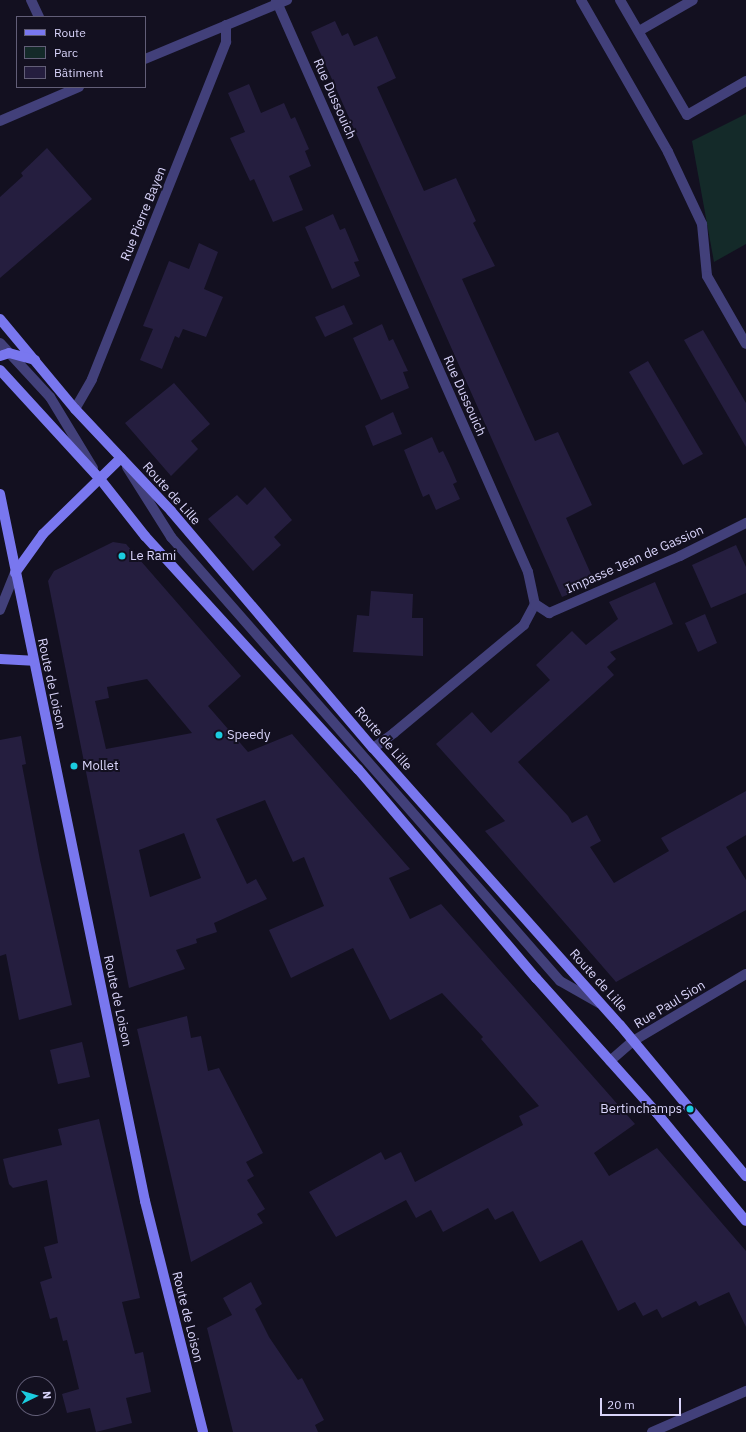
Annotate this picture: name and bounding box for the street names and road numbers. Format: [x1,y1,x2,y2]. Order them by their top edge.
street label: Rue Dussouich [309,56,359,142]
street label: Rue Pierre Bayen [118,165,170,263]
street label: Rue Dussouich [439,353,489,439]
street label: Route de Lille [139,459,203,529]
street label: Impasse Jean de Gassion [564,523,706,597]
street label: Route de Loison [34,637,68,731]
street label: Route de Lille [351,704,415,774]
street label: Route de Lille [566,946,630,1016]
street label: Route de Loison [100,954,134,1048]
street label: Rue Paul Sion [632,978,708,1032]
street label: Route de Loison [168,1270,206,1364]

